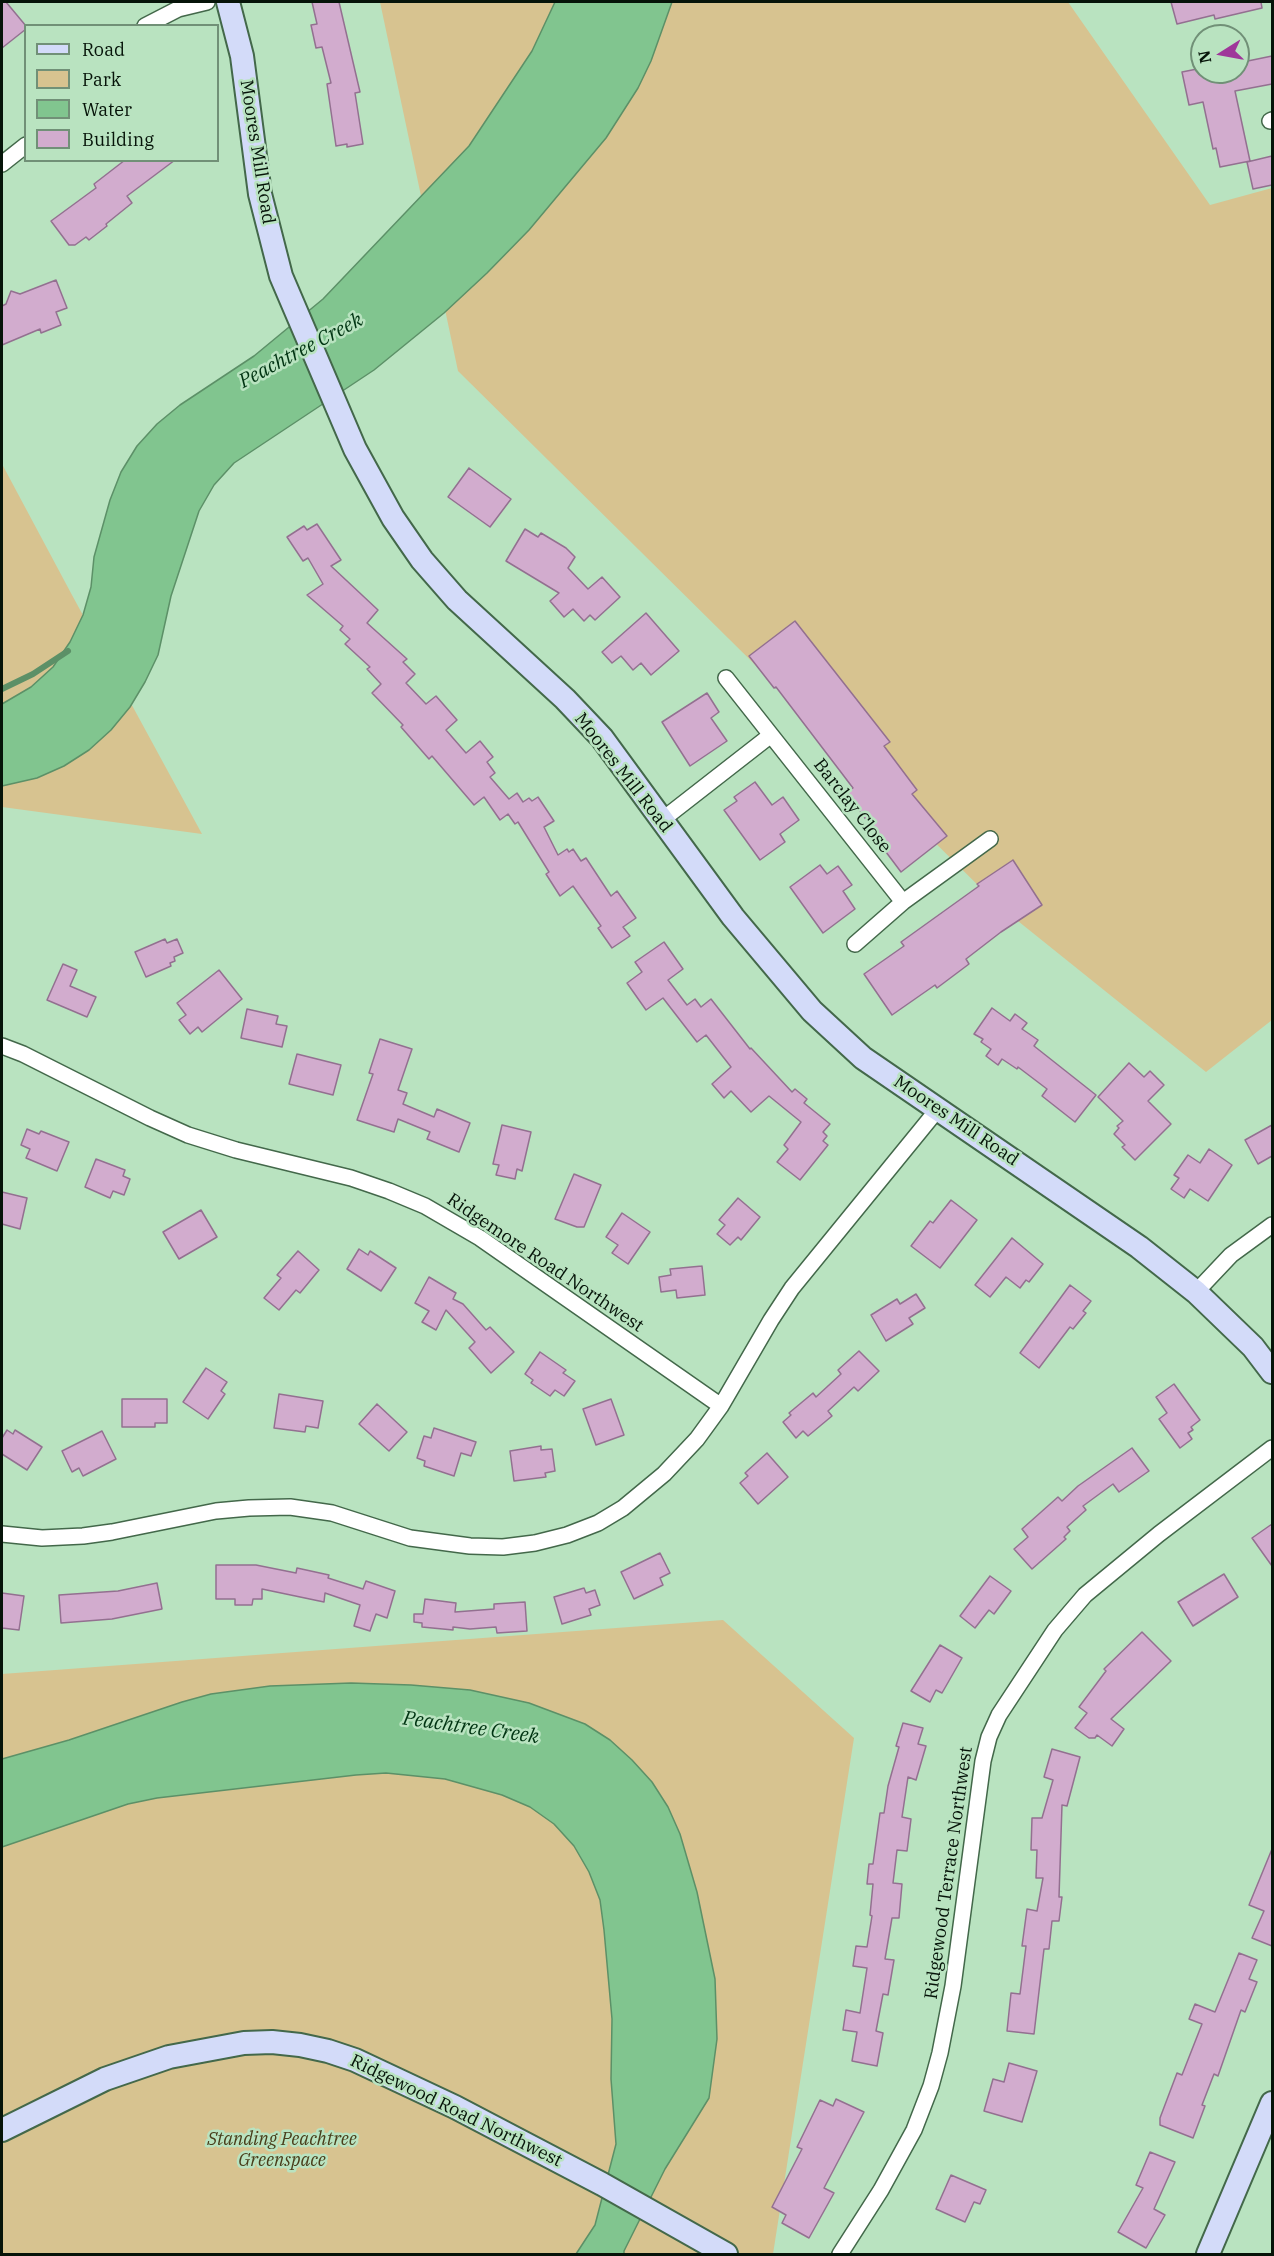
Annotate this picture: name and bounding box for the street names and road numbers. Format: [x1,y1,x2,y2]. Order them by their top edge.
street label: Moores Mill Road [235,78,279,226]
street label: Moores Mill Road [570,709,676,837]
street label: Barclay Close [809,755,895,857]
street label: Moores Mill Road [889,1071,1023,1171]
street label: Ridgemore Road Northwest [443,1189,647,1337]
street label: Ridgewood Terrace Northwest [921,1745,977,2001]
street label: Ridgewood Road Northwest [347,2050,565,2172]

